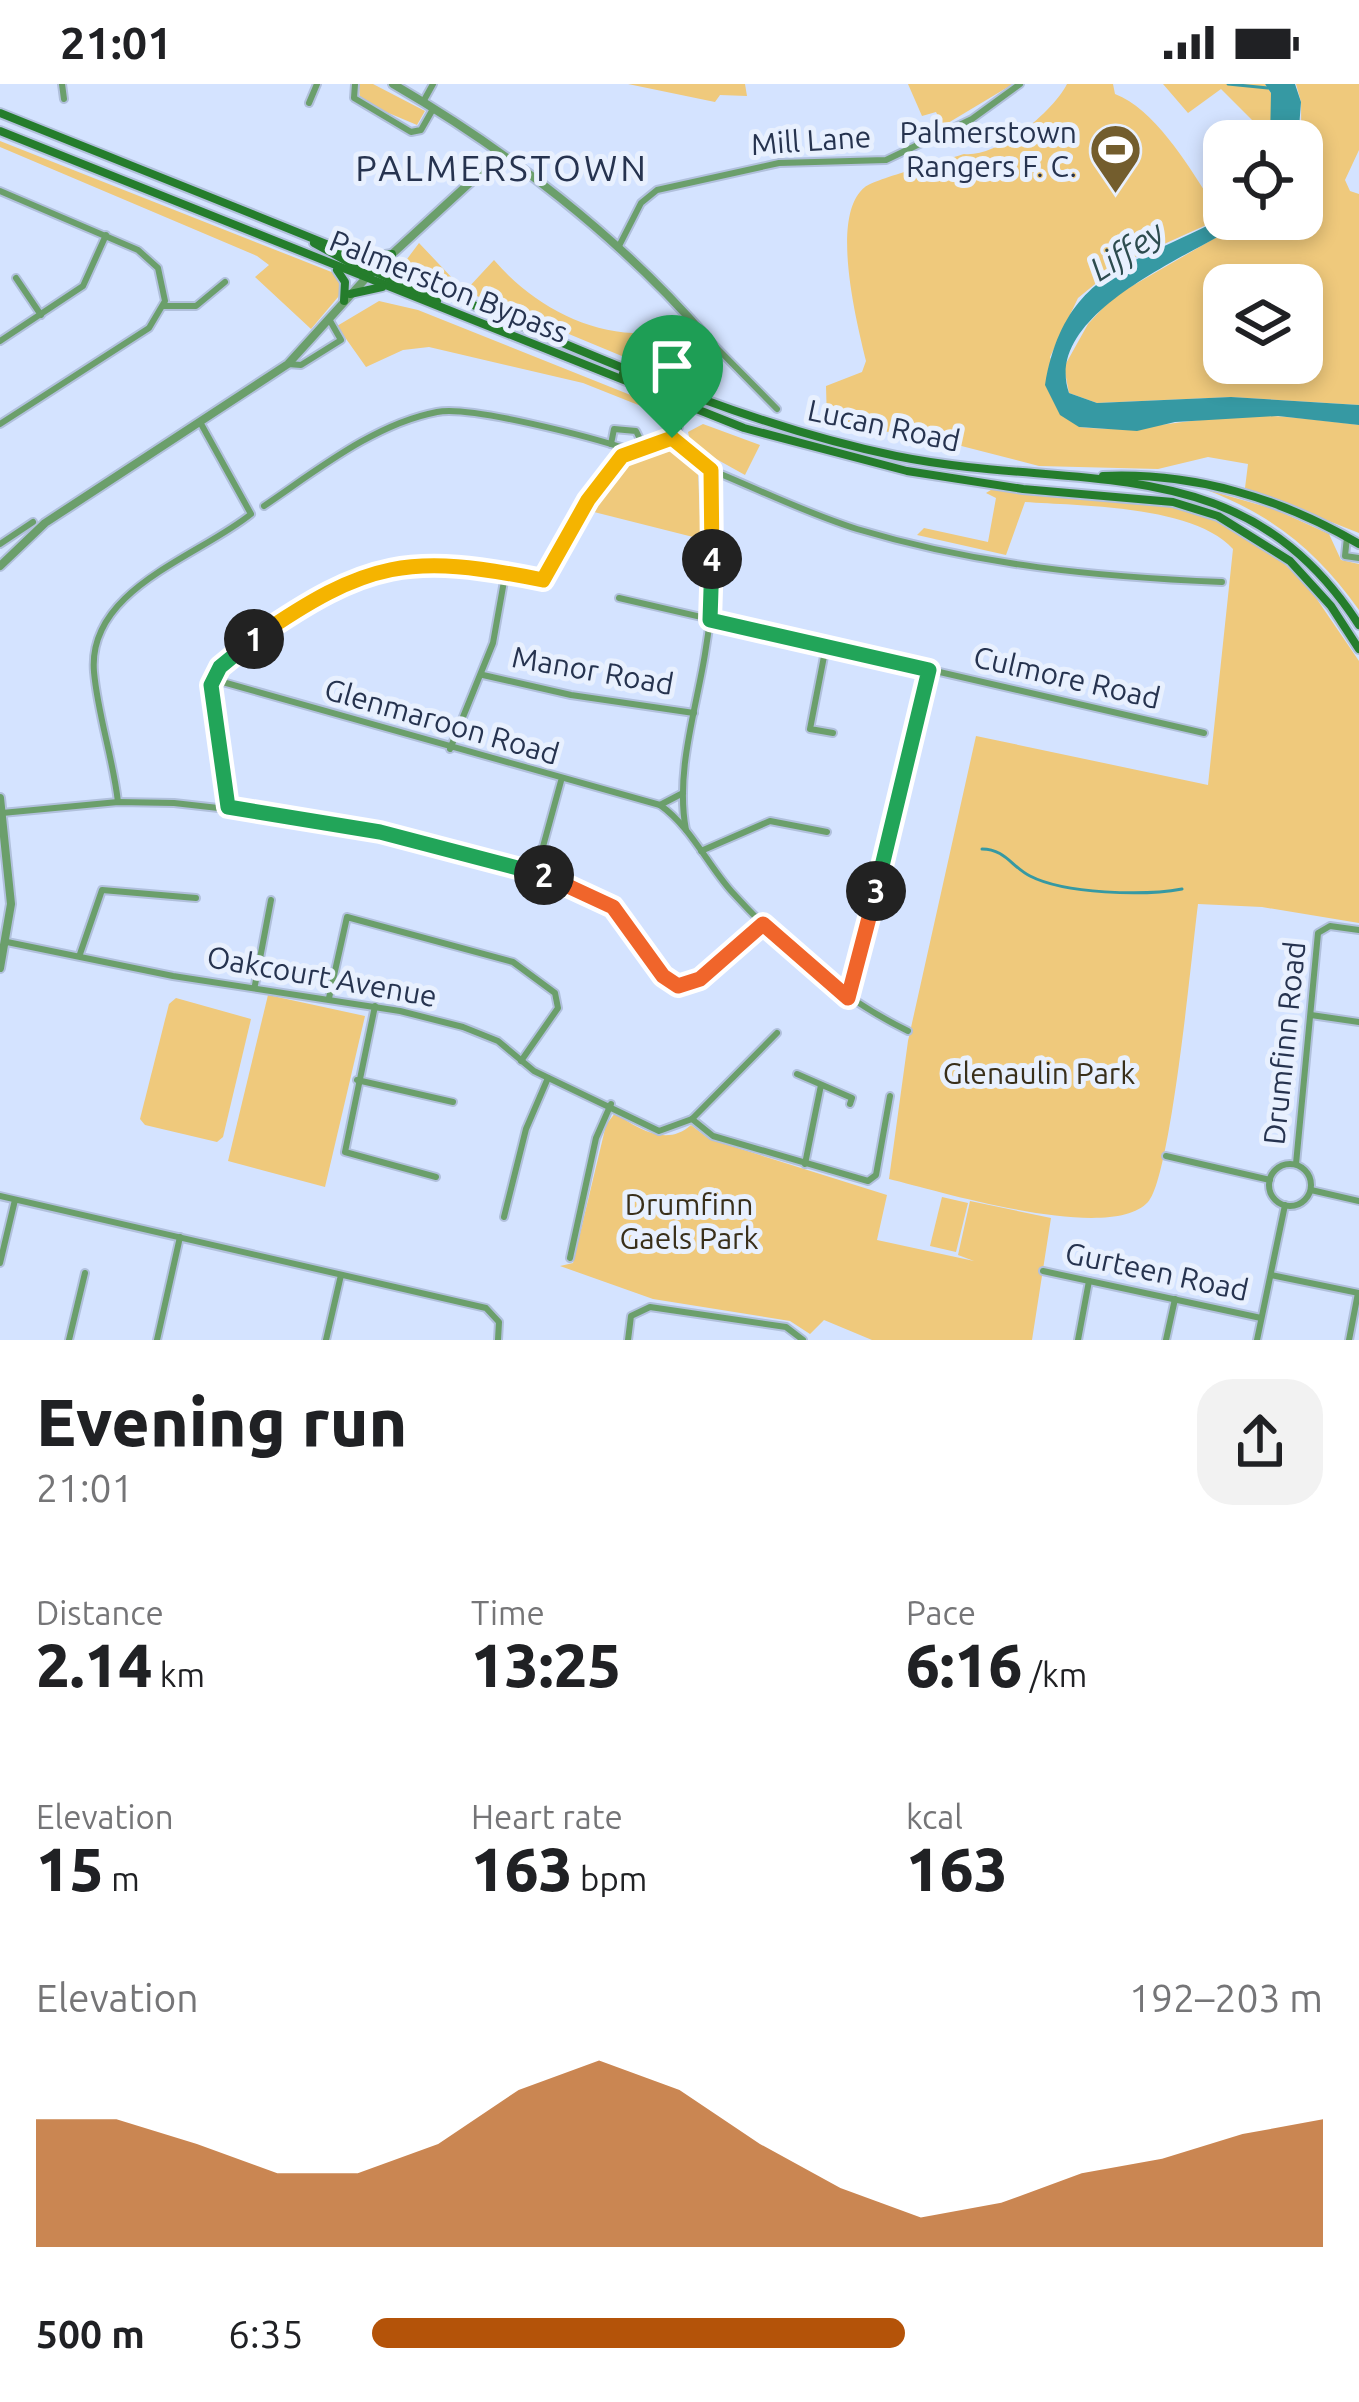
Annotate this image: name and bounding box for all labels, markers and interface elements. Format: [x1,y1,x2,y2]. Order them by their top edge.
text: 21:01 [60,17,173,68]
place label: Palmerstown Rangers F. C. [900,115,1077,183]
street label: Mill Lane [750,119,872,161]
map controls [1203,120,1323,384]
button: locate [1203,120,1323,240]
sports icon: Palmerstown Rangers F. C. [1088,121,1144,195]
district label: PALMERSTOWN [355,147,649,188]
water label: Liffey [1082,212,1171,288]
street label: Palmerston Bypass [325,223,573,349]
button: layers [1203,264,1323,384]
pin [621,315,723,438]
icon: arrive [639,333,705,399]
street label: Lucan Road [805,392,963,458]
pin: 4 [682,529,742,589]
text: 4 [703,540,721,577]
pin: 1 [224,609,284,669]
text: 1 [245,620,263,657]
street label: Manor Road [510,639,676,701]
street label: Culmore Road [970,639,1164,715]
street label: Glenmaroon Road [321,671,563,771]
pin: 2 [514,845,574,905]
text: 2 [535,856,553,893]
pin: 3 [846,861,906,921]
text: 3 [867,872,885,909]
street label: Oakcourt Avenue [204,939,440,1013]
street label: Drumfinn Road [1256,939,1312,1147]
park label: Glenaulin Park [943,1056,1135,1090]
park label: Drumfinn Gaels Park [619,1187,759,1255]
street label: Gurteen Road [1062,1235,1252,1307]
button: share [1197,1379,1323,1505]
text: Evening run [36,1384,407,1458]
text: 21:01 [36,1466,134,1509]
text: Distance [36,1594,164,1631]
text: Time [471,1594,545,1631]
text: Pace [906,1594,976,1631]
text: 2.14 [36,1631,152,1698]
text: 13:25 [471,1631,621,1698]
text: 6:16 [906,1631,1022,1698]
text: km [152,1656,205,1693]
text: /km [1022,1656,1087,1693]
text: Elevation [36,1798,174,1835]
text: Heart rate [471,1798,623,1835]
text: kcal [906,1798,963,1835]
text: 15 [36,1835,104,1902]
text: 163 [471,1835,573,1902]
text: 163 [906,1835,1008,1902]
text: m [104,1860,140,1897]
text: bpm [573,1860,647,1897]
text: Elevation [36,1976,199,2019]
text: 192–203 m [1129,1976,1323,2019]
text: 500 m [36,2312,145,2355]
text: 6:35 [228,2312,304,2355]

